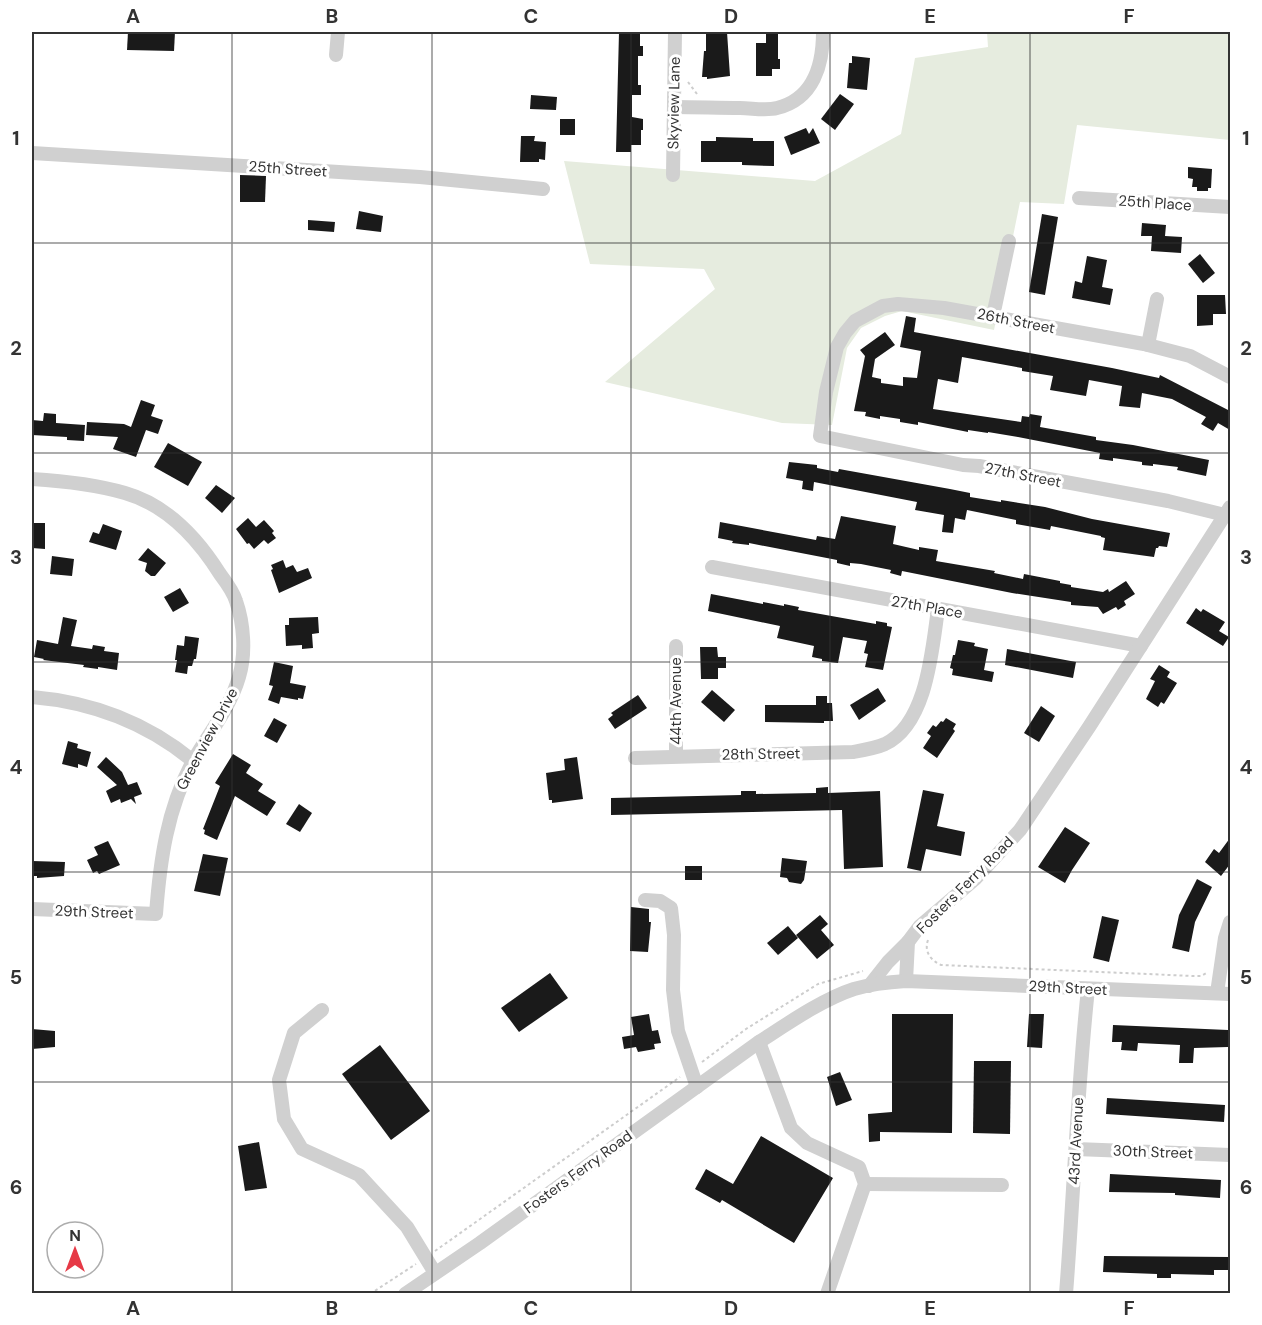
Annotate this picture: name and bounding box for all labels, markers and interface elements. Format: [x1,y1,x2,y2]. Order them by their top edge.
text: A [126,3,140,29]
text: B [326,3,338,29]
text: C [524,3,538,29]
text: D [724,3,738,29]
text: E [924,3,936,29]
text: F [1123,3,1135,29]
street label: Skyview Lane [663,56,685,150]
text: 1 [12,125,20,151]
text: 1 [1242,125,1250,151]
street label: 25th Street [248,156,328,182]
street label: 25th Place [1118,190,1192,216]
street label: 26th Street [975,304,1057,338]
text: 2 [10,335,22,361]
text: 2 [1240,335,1252,361]
street label: 27th Street [983,458,1063,492]
text: 3 [10,544,22,570]
text: 3 [1240,544,1252,570]
street label: 27th Place [890,591,964,623]
street label: 44th Avenue [666,657,686,745]
street label: Greenview Drive [172,684,242,794]
street label: 28th Street [722,743,801,765]
text: 4 [10,754,23,780]
text: 4 [1240,754,1253,780]
street label: Fosters Ferry Road [912,832,1018,938]
street label: 29th Street [54,901,134,923]
text: 5 [10,964,22,990]
text: 5 [1240,964,1252,990]
street label: 29th Street [1028,976,1108,1000]
street label: 43rd Avenue [1064,1097,1088,1185]
street label: Fosters Ferry Road [520,1126,636,1218]
street label: 30th Street [1113,1141,1194,1163]
text: 6 [10,1174,22,1200]
text: 6 [1240,1174,1252,1200]
north arrow [45,1220,105,1280]
text: N [69,1225,81,1246]
text: A [126,1295,140,1321]
text: B [326,1295,338,1321]
text: C [524,1295,538,1321]
text: D [724,1295,738,1321]
text: E [924,1295,936,1321]
text: F [1123,1295,1135,1321]

